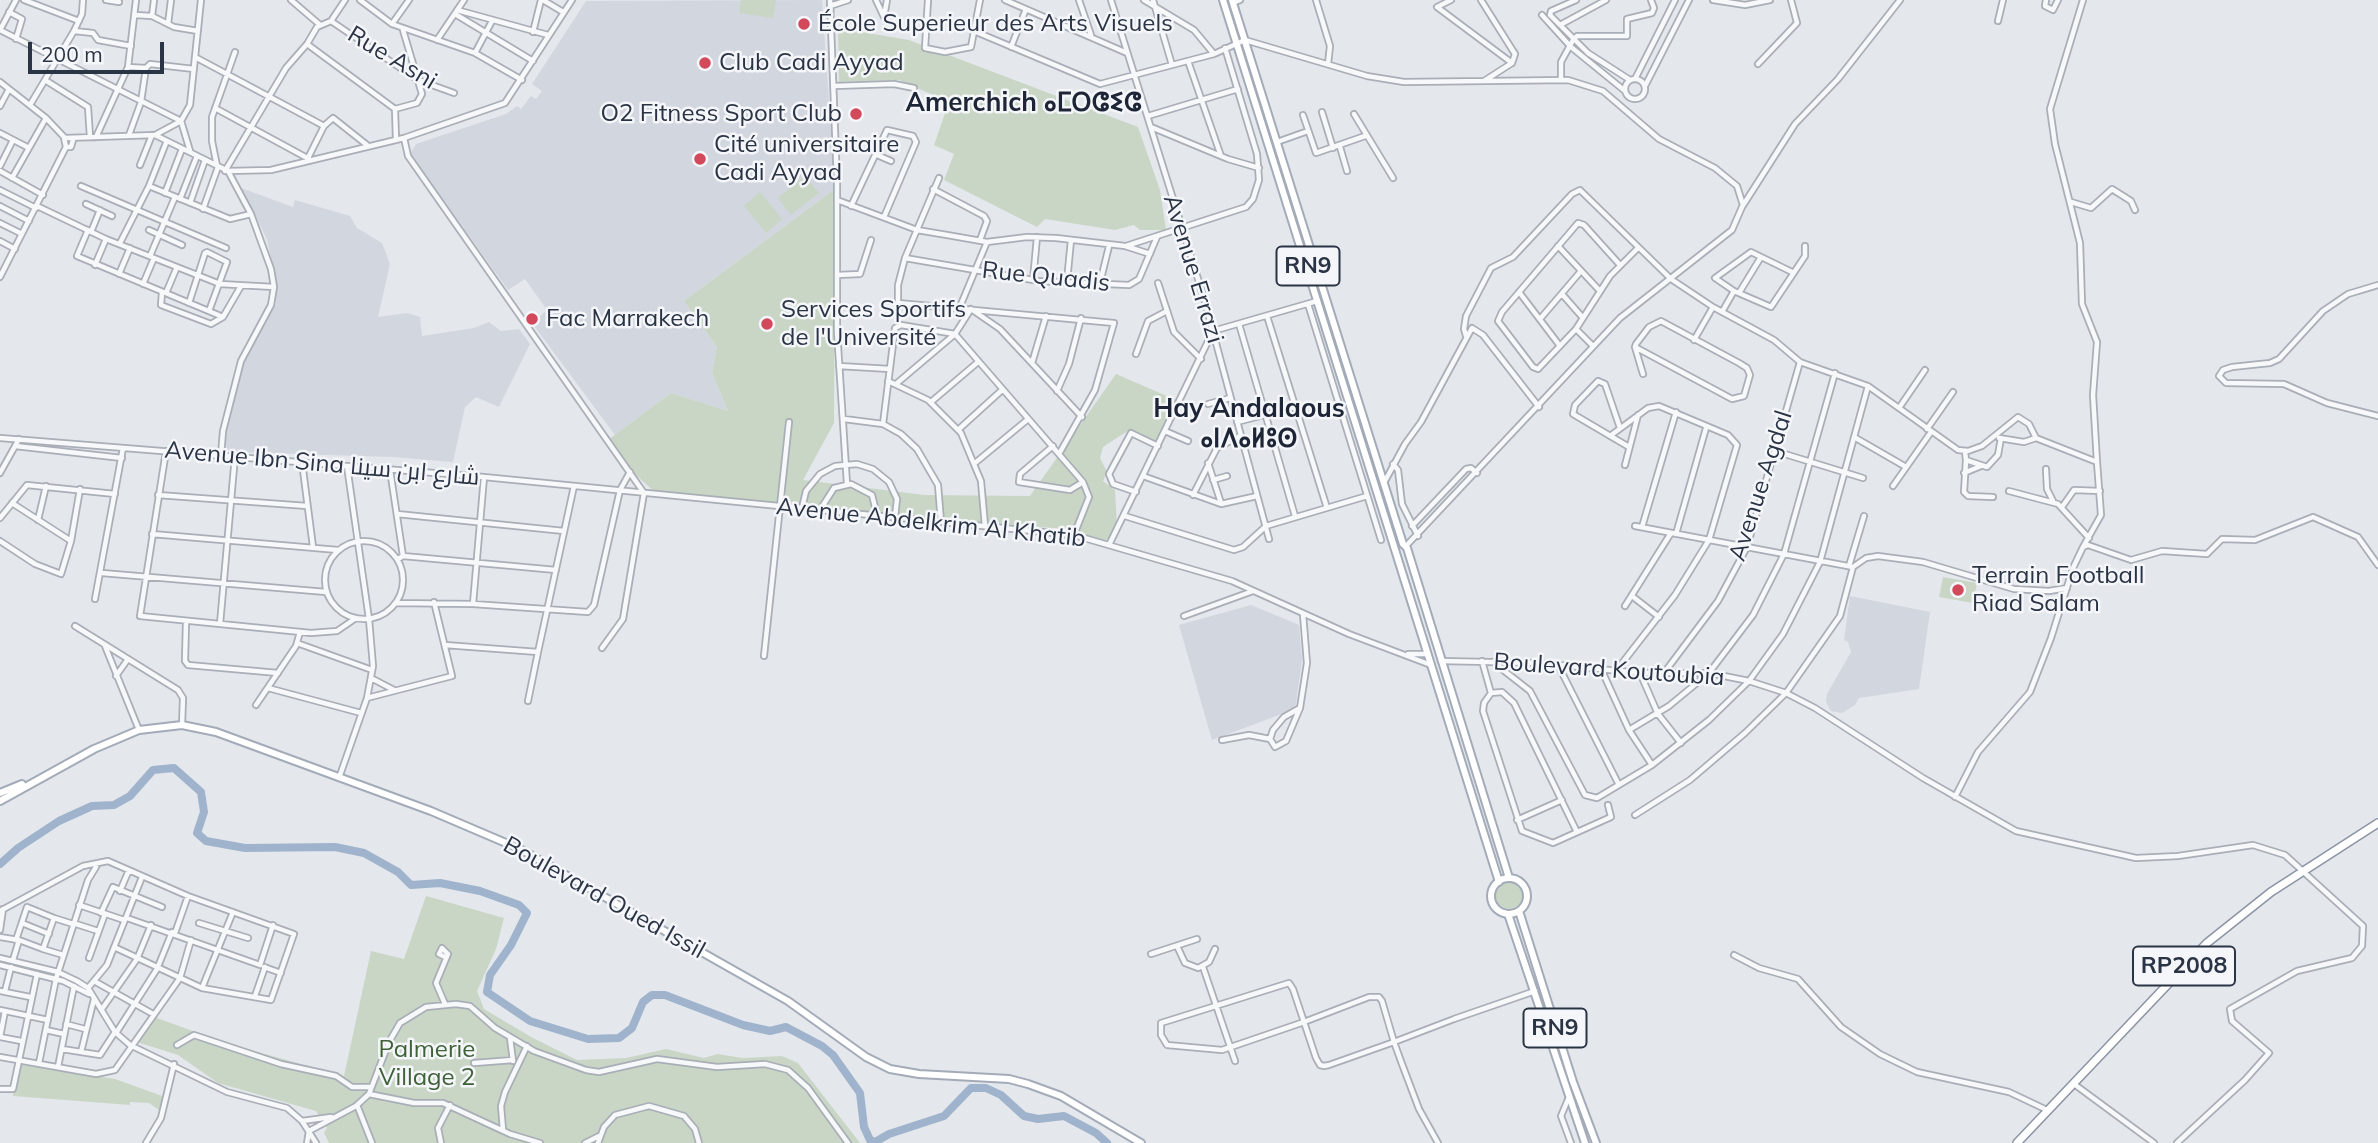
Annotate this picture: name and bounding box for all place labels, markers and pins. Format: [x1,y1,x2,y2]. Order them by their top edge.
place label: École Superieur des Arts Visuels [818,10,1173,38]
marker: École Superieur des Arts Visuels [796,16,812,32]
place label: Club Cadi Ayyad [719,49,904,77]
marker: Club Cadi Ayyad [697,55,713,71]
place label: O2 Fitness Sport Club [601,100,842,128]
marker: O2 Fitness Sport Club [848,106,864,122]
place label: Cité universitaire Cadi Ayyad [714,131,899,187]
marker: Cité universitaire Cadi Ayyad [692,151,708,167]
place label: Services Sportifs de l'Université [781,296,966,352]
place label: Fac Marrakech [546,305,709,333]
marker: Fac Marrakech [524,311,540,327]
marker: Services Sportifs de l'Université [759,316,775,332]
place label: Terrain Football Riad Salam [1972,562,2144,618]
marker: Terrain Football Riad Salam [1950,582,1966,598]

